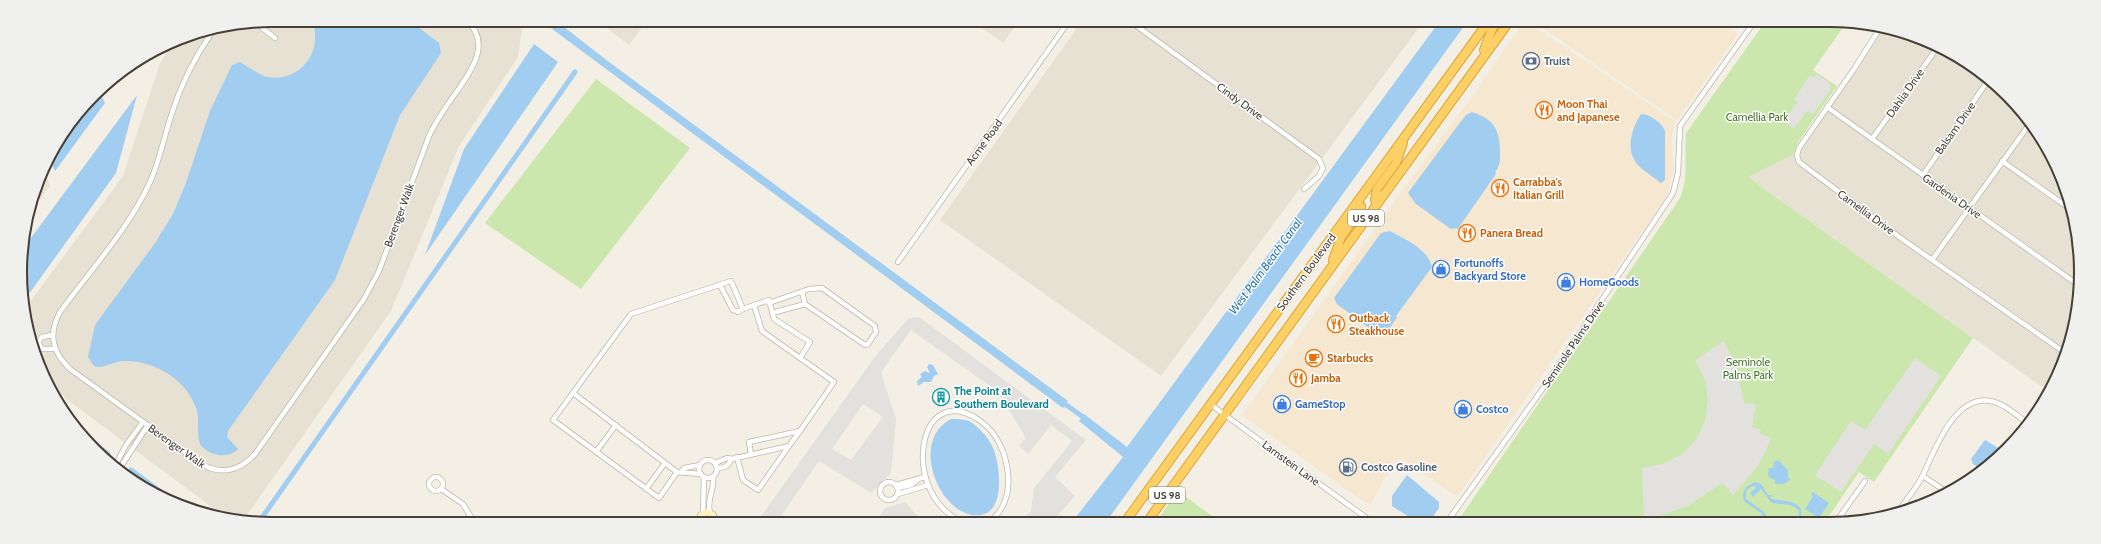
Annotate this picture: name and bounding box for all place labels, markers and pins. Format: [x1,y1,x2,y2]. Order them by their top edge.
bank icon: Truist [1521,51,1541,71]
place label: Truist [1544,54,1570,68]
place label: Moon Thai and Japanese [1557,97,1620,124]
restaurant icon: Moon Thai and Japanese [1534,100,1554,120]
place label: Carrabba's Italian Grill [1513,175,1564,202]
restaurant icon: Carrabba's Italian Grill [1490,178,1510,198]
restaurant icon: Panera Bread [1457,223,1477,243]
place label: Panera Bread [1480,226,1543,240]
place label: Fortunoffs Backyard Store [1454,256,1526,283]
shop icon: Fortunoffs Backyard Store [1431,259,1451,279]
shop icon: HomeGoods [1556,272,1576,292]
place label: HomeGoods [1579,275,1639,289]
place label: Outback Steakhouse [1349,311,1405,338]
restaurant icon: Outback Steakhouse [1326,314,1346,334]
cafe icon: Starbucks [1304,348,1324,368]
place label: Starbucks [1327,351,1374,365]
restaurant icon: Jamba [1288,368,1308,388]
place label: Jamba [1310,371,1341,385]
place label: The Point at Southern Boulevard [954,384,1049,411]
building icon: The Point at Southern Boulevard [931,387,951,407]
shop icon: GameStop [1272,394,1292,414]
place label: GameStop [1295,397,1345,411]
shop icon: Costco [1453,399,1473,419]
place label: Costco [1476,402,1509,416]
fuel station icon: Costco Gasoline [1338,457,1358,477]
place label: Costco Gasoline [1361,460,1437,474]

